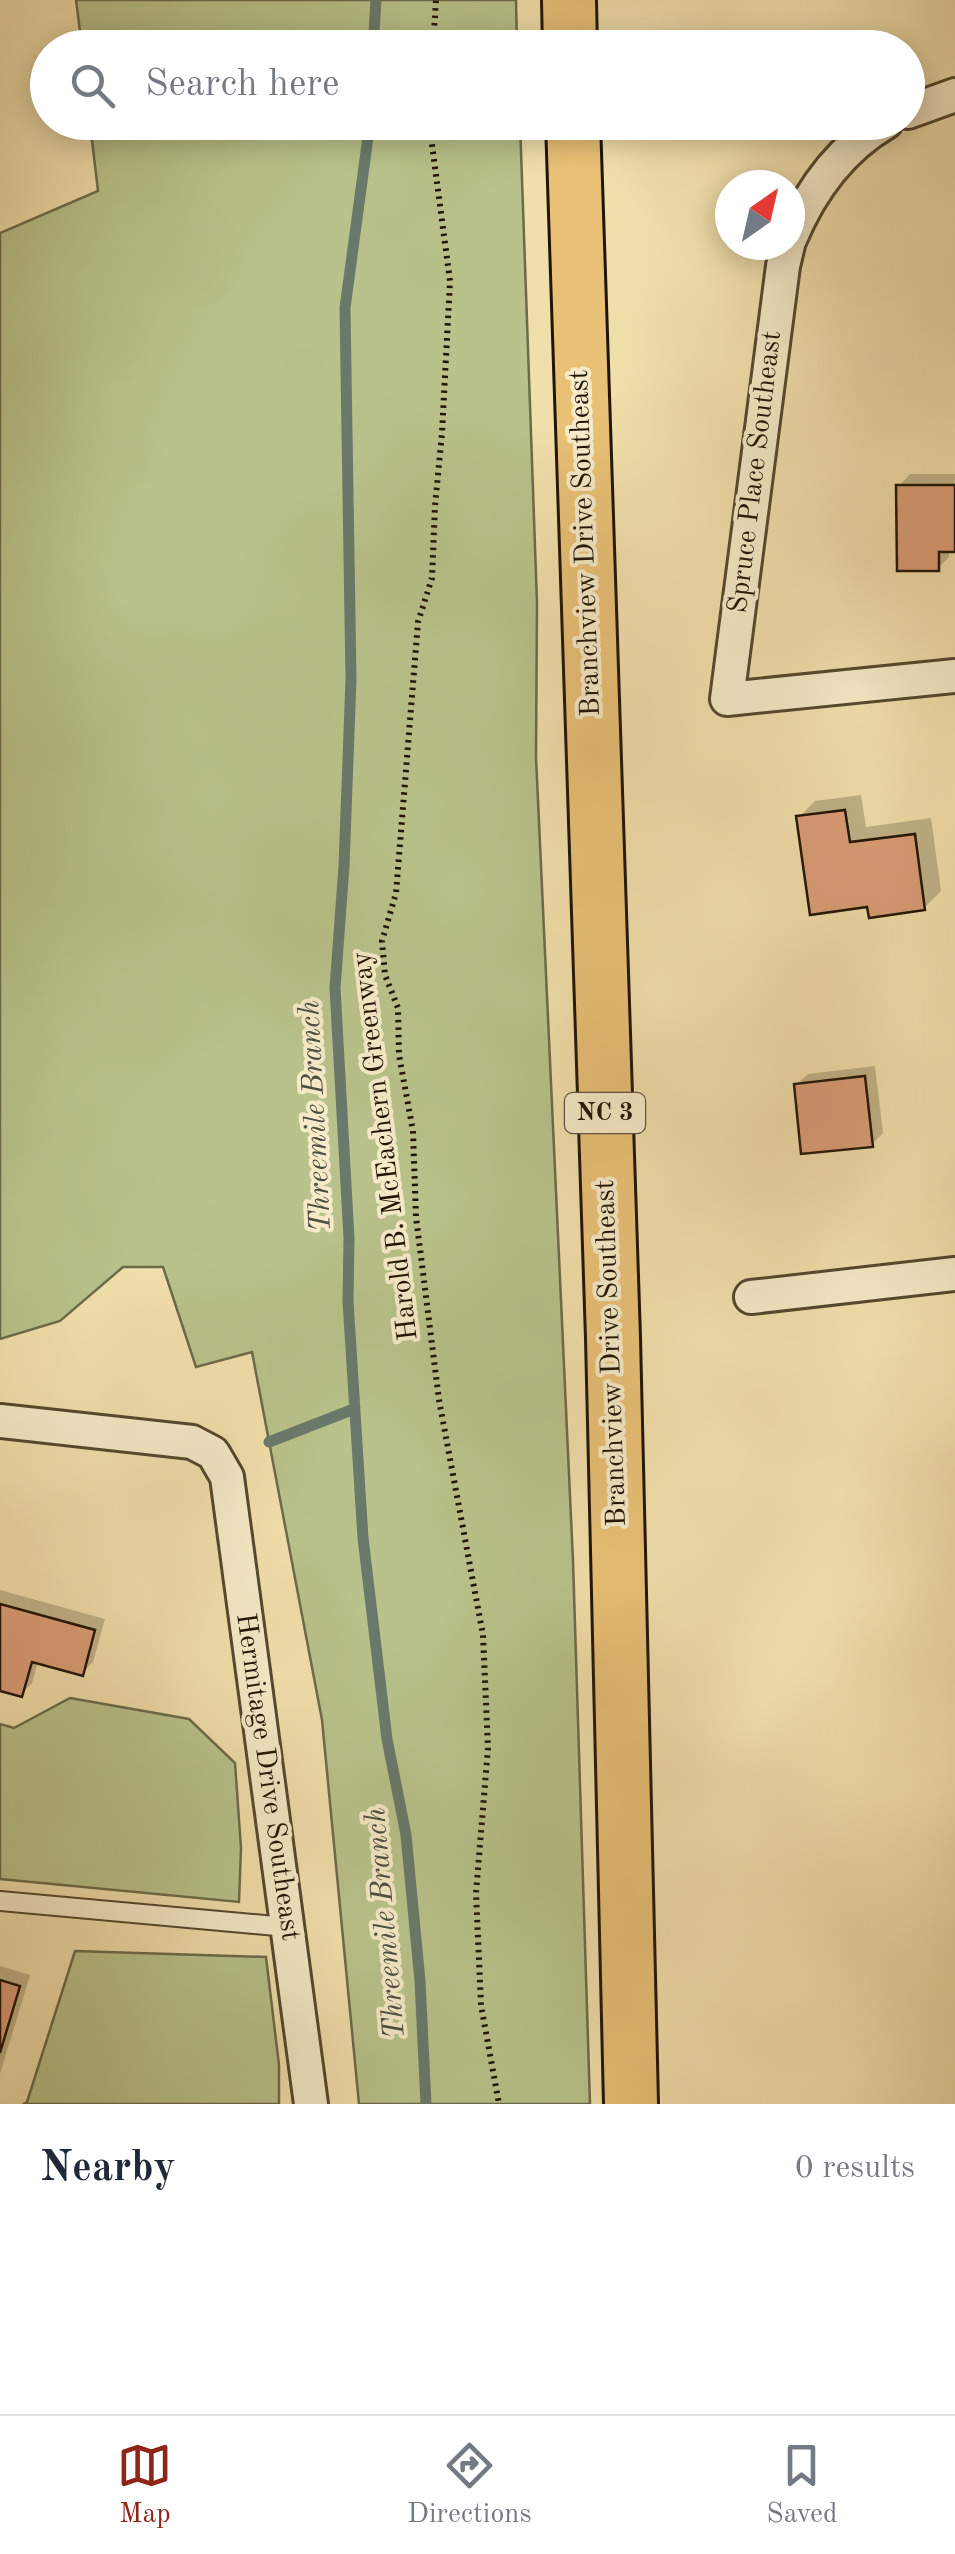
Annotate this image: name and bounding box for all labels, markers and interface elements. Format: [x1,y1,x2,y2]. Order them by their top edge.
search box [30,30,925,140]
icon: search [65,58,120,113]
text: Search here [145,66,340,104]
north arrow [715,170,805,260]
street label: Spruce Place Southeast [725,329,787,615]
street label: Branchview Drive Southeast [566,369,606,717]
street label: Harold B. McEachern Greenway [348,950,424,1342]
water label: Threemile Branch [295,999,337,1233]
road number: NC 3 [565,1093,645,1133]
street label: Branchview Drive Southeast [592,1179,632,1527]
street label: Hermitage Drive Southeast [230,1611,304,1943]
water label: Threemile Branch [361,1806,411,2040]
text: Nearby [40,2148,176,2190]
text: 0 results [795,2153,915,2185]
tab: Map [117,2438,172,2533]
tab: Directions [407,2438,532,2533]
tab: Saved [766,2438,838,2533]

